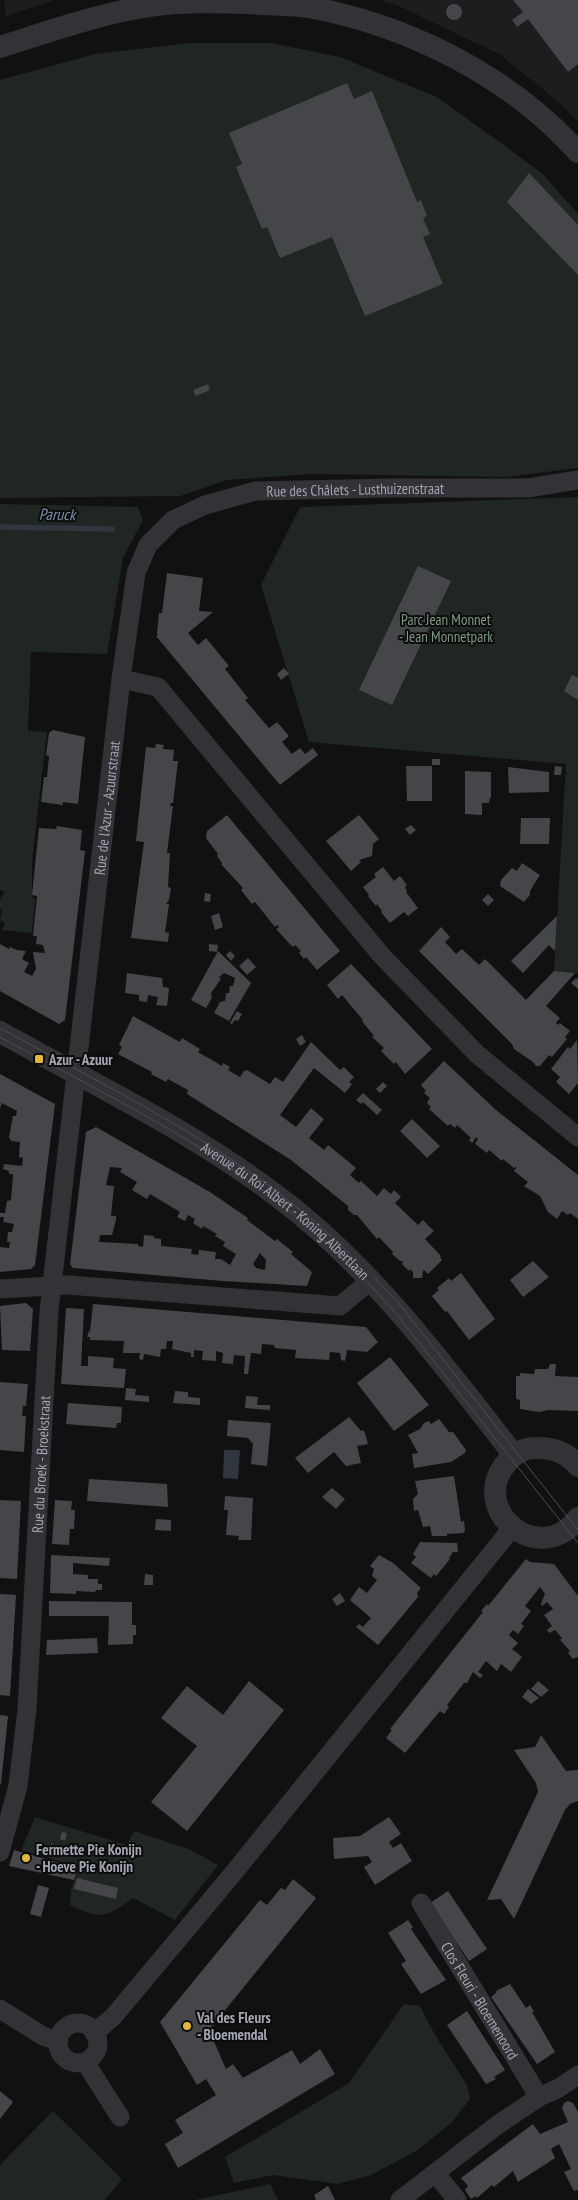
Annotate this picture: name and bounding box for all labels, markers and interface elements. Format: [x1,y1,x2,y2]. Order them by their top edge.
street label: Rue des Châlets - Lusthuizenstraat [266,479,444,500]
water label: Paruck [39,504,77,524]
park label: Parc Jean Monnet - Jean Monnetpark [399,610,493,646]
street label: Rue de l'Azur - Azuurstraat [89,740,123,876]
place label: Azur - Azuur [48,1050,113,1069]
marker: Azur - Azuur [33,1053,45,1065]
street label: Avenue du Roi Albert - Koning Albertlaan [198,1137,374,1284]
street label: Rue du Broek - Broekstraat [27,1395,54,1533]
place label: Fermette Pie Konijn - Hoeve Pie Konijn [36,1840,142,1876]
marker: Fermette Pie Konijn - Hoeve Pie Konijn [20,1852,32,1864]
street label: Clos Fleuri - Bloemenoord [437,1938,523,2063]
place label: Val des Fleurs - Bloemendal [196,2008,271,2044]
marker: Val des Fleurs - Bloemendal [181,2020,193,2032]

